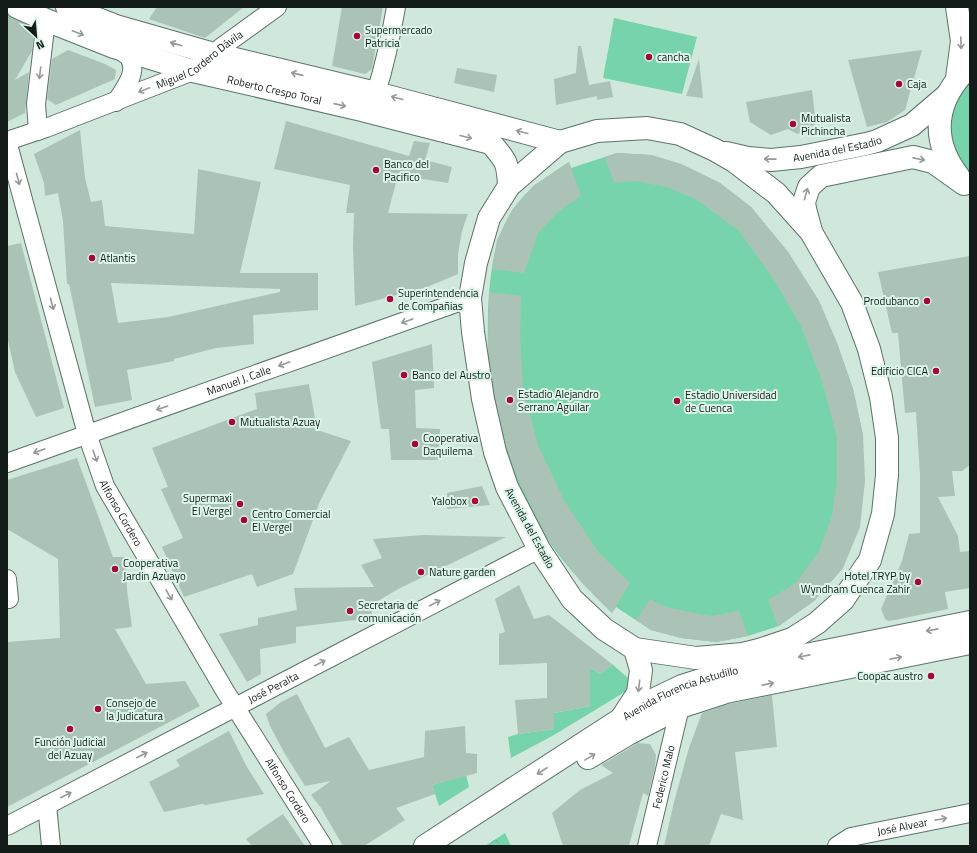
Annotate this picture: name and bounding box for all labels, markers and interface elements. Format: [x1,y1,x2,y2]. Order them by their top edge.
north arrow [16,16,56,56]
place label: Supermercado Patricia [365,22,433,51]
street label: Miguel Cordero Dávila [154,26,246,93]
one-way arrow [72,29,84,37]
marker: Supermercado Patricia [352,31,362,41]
text: N [33,36,47,54]
one-way arrow [958,36,965,49]
one-way arrow [170,39,183,47]
place label: cancha [657,49,690,65]
marker: cancha [644,52,654,62]
one-way arrow [36,66,44,79]
one-way arrow [291,69,304,77]
street label: Roberto Crespo Toral [225,71,323,108]
place label: Caja [907,76,927,92]
marker: Caja [894,79,904,89]
one-way arrow [138,87,150,95]
one-way arrow [390,94,403,101]
one-way arrow [334,102,347,109]
place label: Mutualista Pichincha [801,110,851,139]
marker: Mutualista Pichincha [788,119,798,129]
one-way arrow [516,127,529,135]
street label: Avenida del Estadio [792,132,885,166]
one-way arrow [460,133,473,141]
one-way arrow [764,155,777,163]
one-way arrow [912,155,925,163]
place label: Banco del Pacifico [384,156,429,185]
marker: Banco del Pacifico [371,165,381,175]
one-way arrow [14,172,22,185]
one-way arrow [803,188,811,201]
place label: Atlantis [100,250,136,266]
marker: Atlantis [87,253,97,263]
place label: Superintendencia de Compañias [398,285,479,314]
place label: Produbanco [864,293,919,309]
marker: Superintendencia de Compañias [385,294,395,304]
marker: Produbanco [922,296,932,306]
one-way arrow [49,297,56,310]
one-way arrow [401,317,413,325]
street label: Manuel J. Calle [204,361,273,399]
one-way arrow [279,361,291,369]
place label: Edificio CICA [871,363,928,379]
marker: Edificio CICA [931,366,941,376]
place label: Banco del Austro [412,367,491,383]
marker: Banco del Austro [399,370,409,380]
place label: Estadio Alejandro Serrano Aguilar [518,386,599,415]
place label: Estadio Universidad de Cuenca [685,387,777,416]
marker: Estadio Alejandro Serrano Aguilar [505,395,515,405]
marker: Estadio Universidad de Cuenca [672,396,682,406]
one-way arrow [156,404,168,412]
place label: Mutualista Azuay [240,414,321,430]
marker: Mutualista Azuay [227,417,237,427]
place label: Cooperativa Daquilema [423,430,479,459]
marker: Cooperativa Daquilema [410,439,420,449]
one-way arrow [34,448,46,456]
one-way arrow [92,449,99,462]
street label: Alfonso Cordero [96,478,146,549]
street label: Avenida del Estadio [501,485,559,571]
place label: Supermaxi El Vergel [183,490,232,519]
place label: Yalobox [432,493,467,509]
marker: Yalobox [470,496,480,506]
marker: Supermaxi El Vergel [235,499,245,509]
place label: Centro Comercial El Vergel [252,506,330,535]
marker: Centro Comercial El Vergel [239,515,249,525]
place label: Cooperativa Jardin Azuayo [123,555,186,584]
marker: Cooperativa Jardin Azuayo [110,564,120,574]
place label: Nature garden [429,564,496,580]
marker: Nature garden [416,567,426,577]
place label: Hotel TRYP by Wyndham Cuenca Zahir [801,568,911,597]
marker: Hotel TRYP by Wyndham Cuenca Zahir [913,577,923,587]
one-way arrow [166,589,174,601]
place label: Secretaria de comunicación [358,597,421,626]
one-way arrow [429,599,441,606]
marker: Secretaria de comunicación [345,606,355,616]
one-way arrow [926,626,939,634]
one-way arrow [798,652,811,660]
one-way arrow [889,654,902,662]
one-way arrow [314,659,326,666]
street label: Avenida Florencia Astudillo [620,662,740,724]
street label: José Peralta [245,667,302,707]
place label: Coopac austro [857,668,923,684]
marker: Coopac austro [926,671,936,681]
one-way arrow [635,679,643,692]
one-way arrow [761,679,774,687]
place label: Consejo de la Judicatura [106,695,164,724]
marker: Consejo de la Judicatura [93,704,103,714]
marker: Función Judicial del Azuay [65,724,75,734]
place label: Función Judicial del Azuay [34,734,106,763]
street label: Federico Malo [648,743,679,810]
one-way arrow [136,751,148,759]
one-way arrow [584,753,595,761]
street label: Alfonso Cordero [261,755,315,826]
one-way arrow [536,767,547,775]
one-way arrow [60,791,72,798]
street label: José Alvear [876,814,929,840]
one-way arrow [934,814,947,822]

